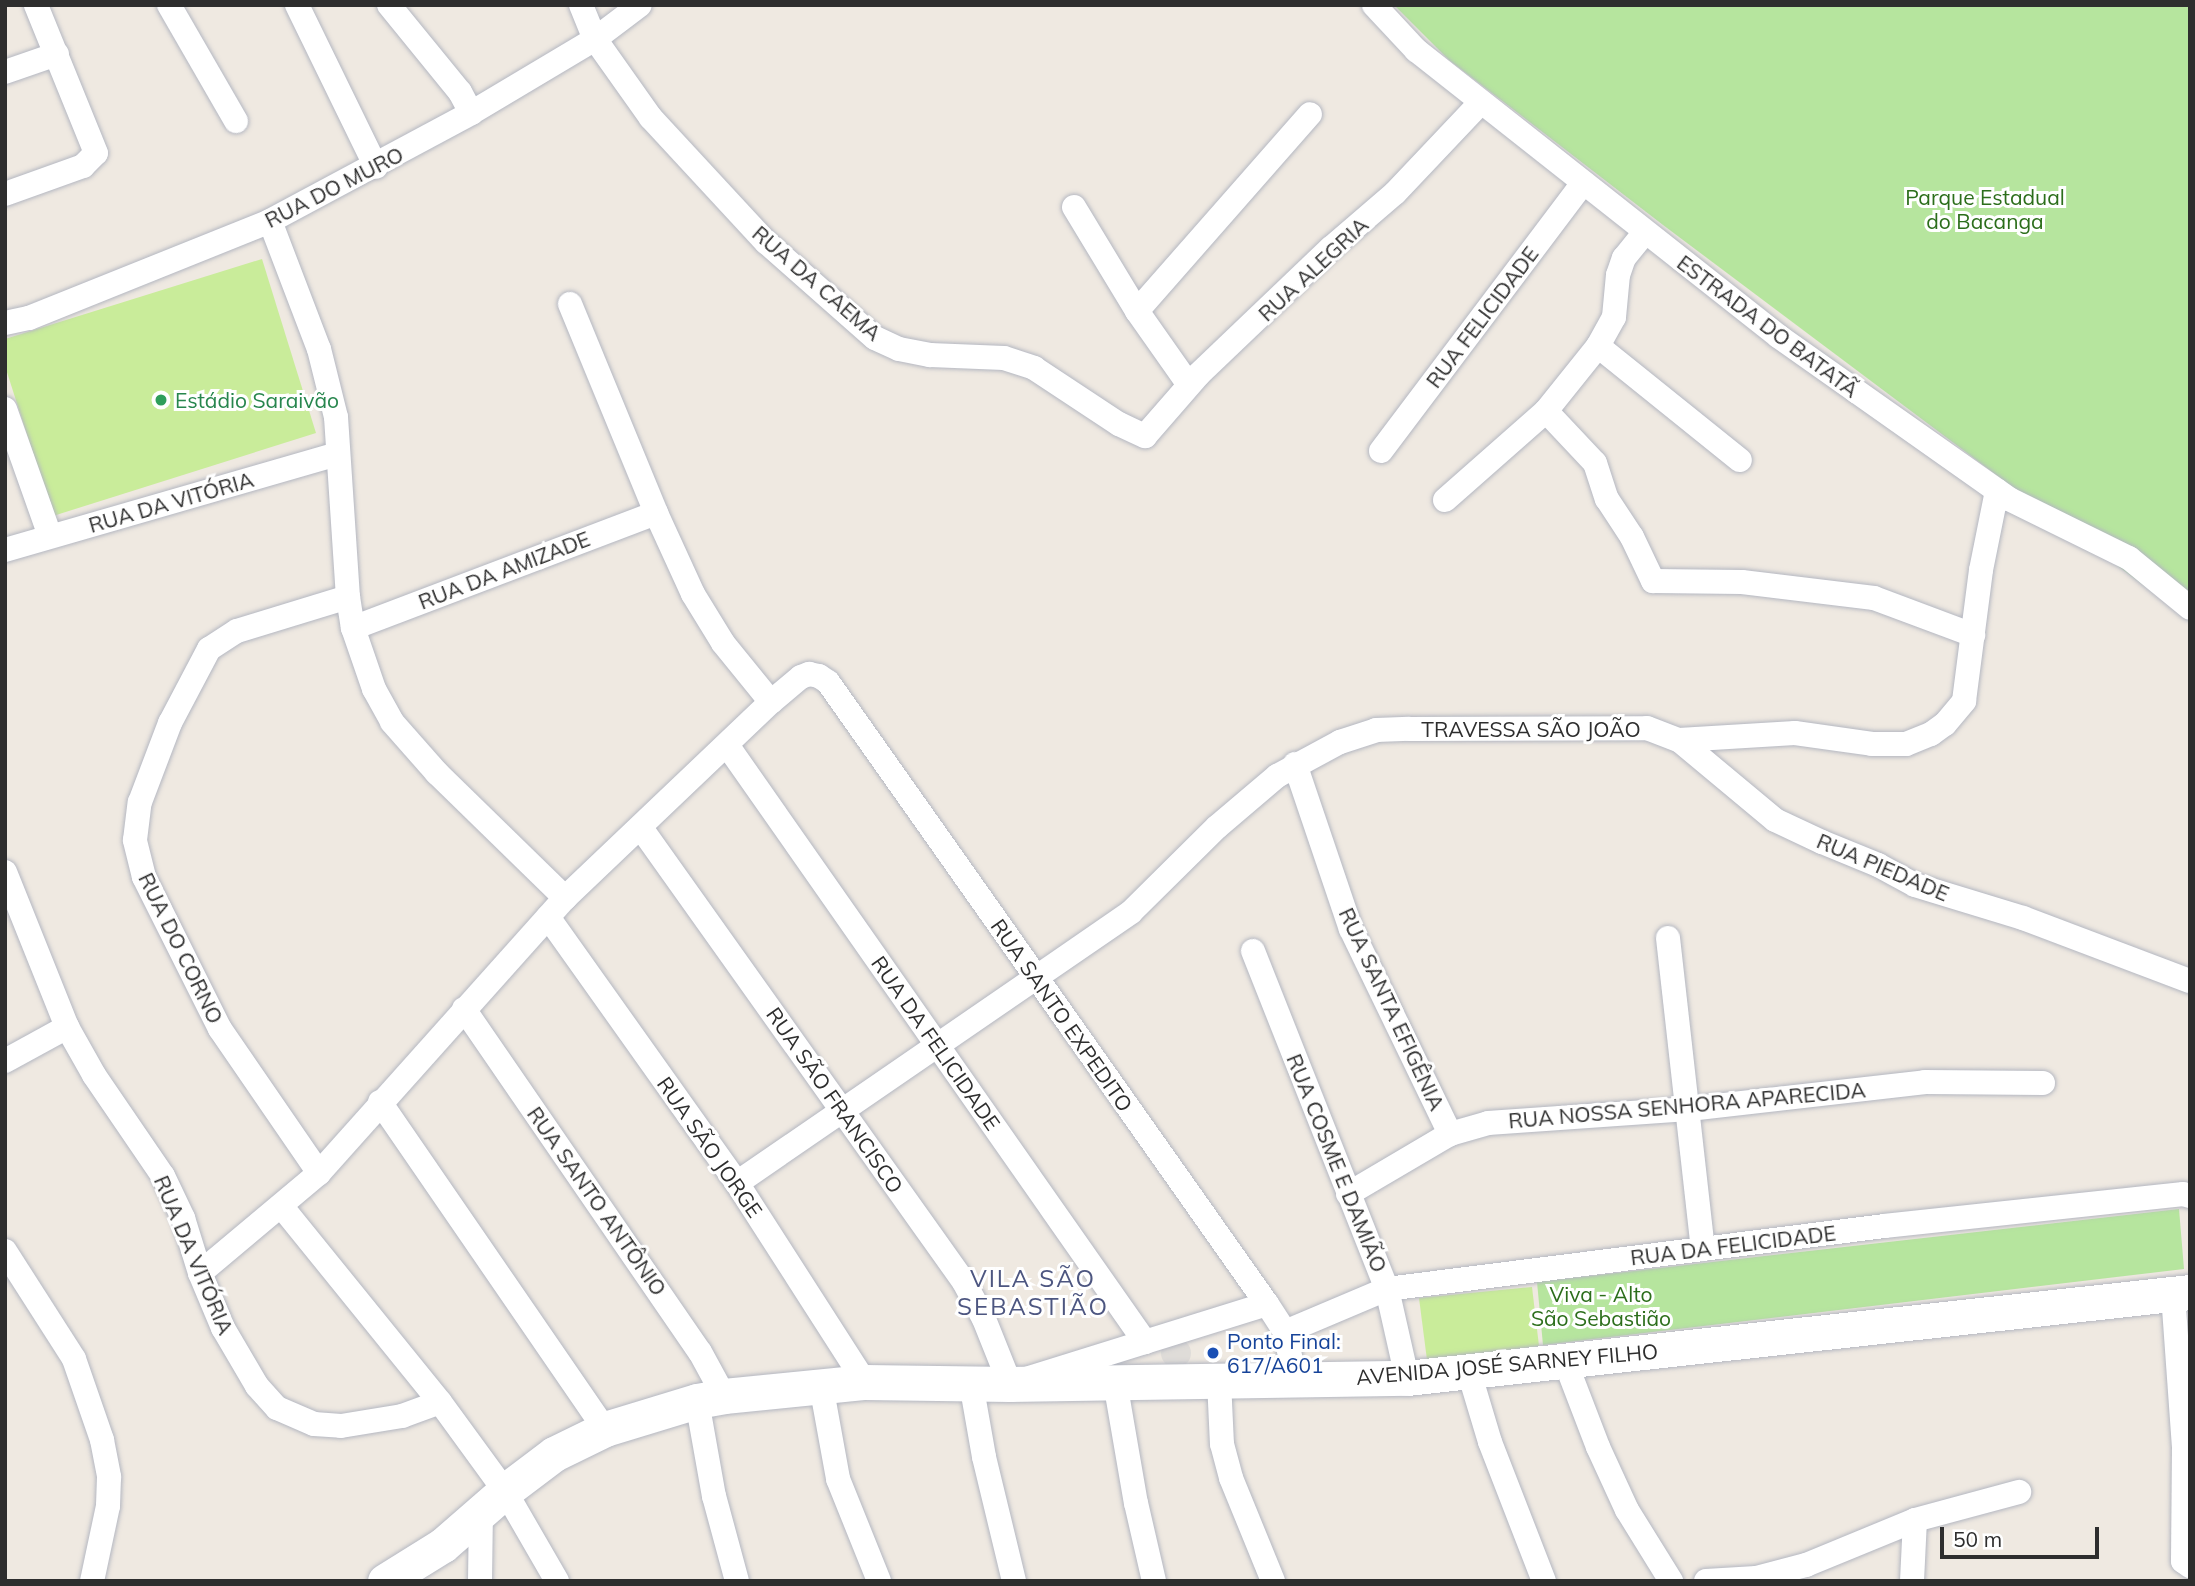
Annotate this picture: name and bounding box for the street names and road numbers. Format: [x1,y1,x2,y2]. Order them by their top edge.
street label: RUA DO MURO [261,141,407,233]
street label: RUA ALEGRIA [1253,212,1373,326]
street label: RUA DA CAEMA [748,220,886,346]
street label: RUA FELICIDADE [1421,241,1543,393]
street label: ESTRADA DO BATATÃ [1672,250,1864,402]
street label: RUA DA VITÓRIA [86,466,256,538]
street label: RUA DA AMIZADE [415,526,593,614]
street label: TRAVESSA SÃO JOÃO [1421,716,1641,742]
street label: RUA PIEDADE [1813,828,1953,906]
street label: RUA DO CORNO [134,869,228,1027]
street label: RUA SANTA EFIGÊNIA [1334,904,1450,1114]
street label: RUA SANTO EXPEDITO [986,914,1138,1116]
street label: RUA DA FELICIDADE [866,951,1006,1135]
street label: RUA SÃO FRANCISCO [761,1002,909,1198]
street label: RUA COSME E DAMIÃO [1282,1050,1392,1276]
street label: RUA SÃO JORGE [652,1072,768,1222]
street label: RUA NOSSA SENHORA APARECIDA [1507,1077,1867,1133]
street label: RUA SANTO ANTÔNIO [522,1102,672,1300]
street label: RUA DA VITÓRIA [149,1172,239,1338]
street label: RUA DA FELICIDADE [1629,1220,1837,1270]
street label: AVENIDA JOSÉ SARNEY FILHO [1355,1338,1659,1390]

